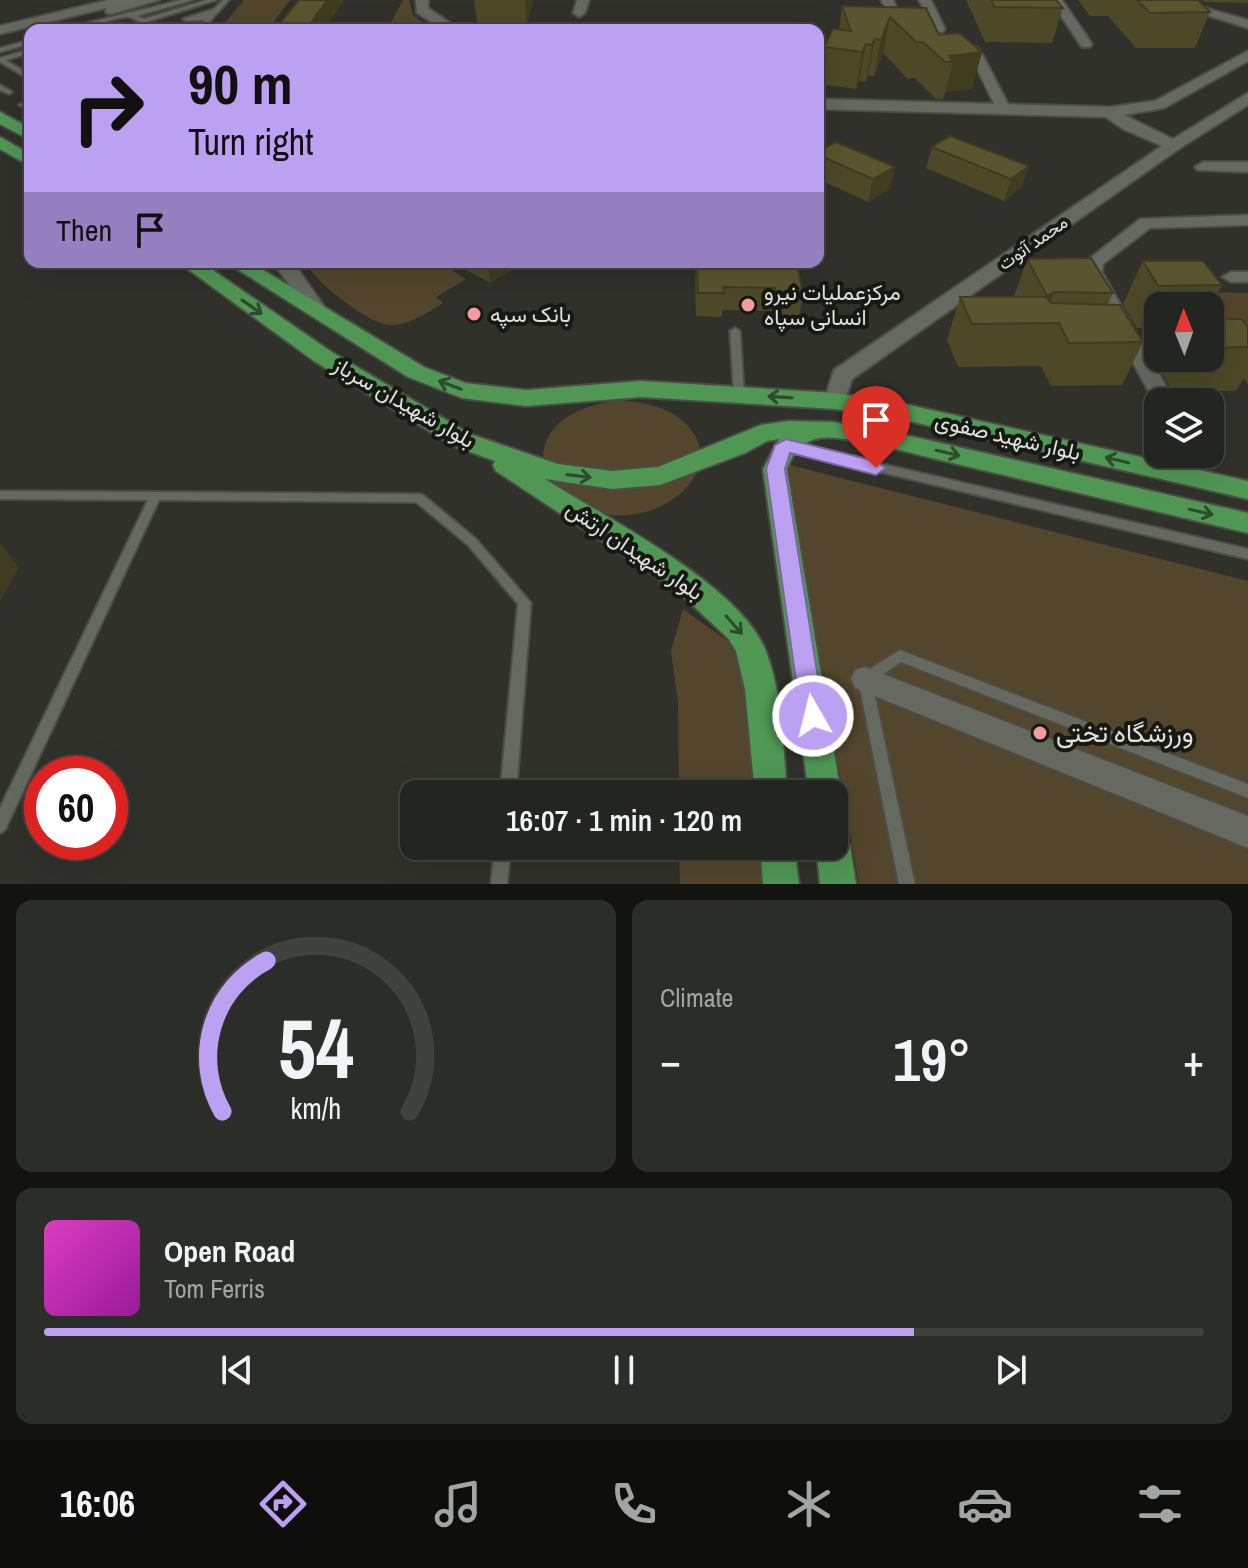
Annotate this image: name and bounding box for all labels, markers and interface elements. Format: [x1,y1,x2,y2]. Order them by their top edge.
text: 90 m [188,46,293,121]
icon: right [56,56,160,160]
text: Turn right [188,118,313,166]
icon: arrive [128,208,172,252]
street label: محمد آتوت [993,209,1073,276]
text: Then [56,210,112,250]
place label: مرکزعملیات نیرو انسانی سپاه [764,277,901,332]
north arrow [1144,292,1224,372]
map controls [1144,292,1224,468]
marker: مرکزعملیات نیرو انسانی سپاه [739,296,757,314]
one-way arrow [240,299,262,315]
place label: بانک سپه [490,299,571,329]
marker: بانک سپه [465,305,483,323]
street label: بلوار شهیدان سرباز [327,349,480,455]
one-way arrow [438,377,463,391]
pin [842,386,910,468]
button: layers [1144,388,1224,468]
one-way arrow [767,389,794,404]
icon: arrive [854,398,898,442]
street label: بلوار شهید صفوی [932,405,1084,467]
one-way arrow [935,446,960,461]
one-way arrow [1105,452,1131,467]
one-way arrow [566,469,591,484]
street label: بلوار شهیدان ارتش [561,493,709,607]
one-way arrow [1188,505,1213,520]
one-way arrow [724,614,742,634]
position arrow [771,674,855,758]
place label: ورزشگاه تختی [1056,715,1193,750]
marker: ورزشگاه تختی [1031,724,1049,742]
speed limit sign: 60 [24,756,128,860]
text: 16:07 · 1 min · 120 m [506,800,742,840]
text: Climate [660,980,733,1015]
text: 54 [278,992,354,1104]
text: 19° [893,1019,971,1100]
text: − [660,1030,681,1090]
text: + [1183,1030,1204,1090]
text: km/h [291,1089,341,1128]
text: Open Road [164,1231,295,1271]
text: Tom Ferris [164,1271,265,1306]
icon: previous [215,1348,259,1392]
icon: pause [602,1348,646,1392]
icon: next [989,1348,1033,1392]
icon: directions [255,1476,311,1532]
icon: music [430,1476,486,1532]
icon: phone [606,1476,662,1532]
icon: climate [781,1476,837,1532]
icon: car [957,1476,1013,1532]
icon: filters [1132,1476,1188,1532]
text: 16:06 [60,1480,135,1528]

